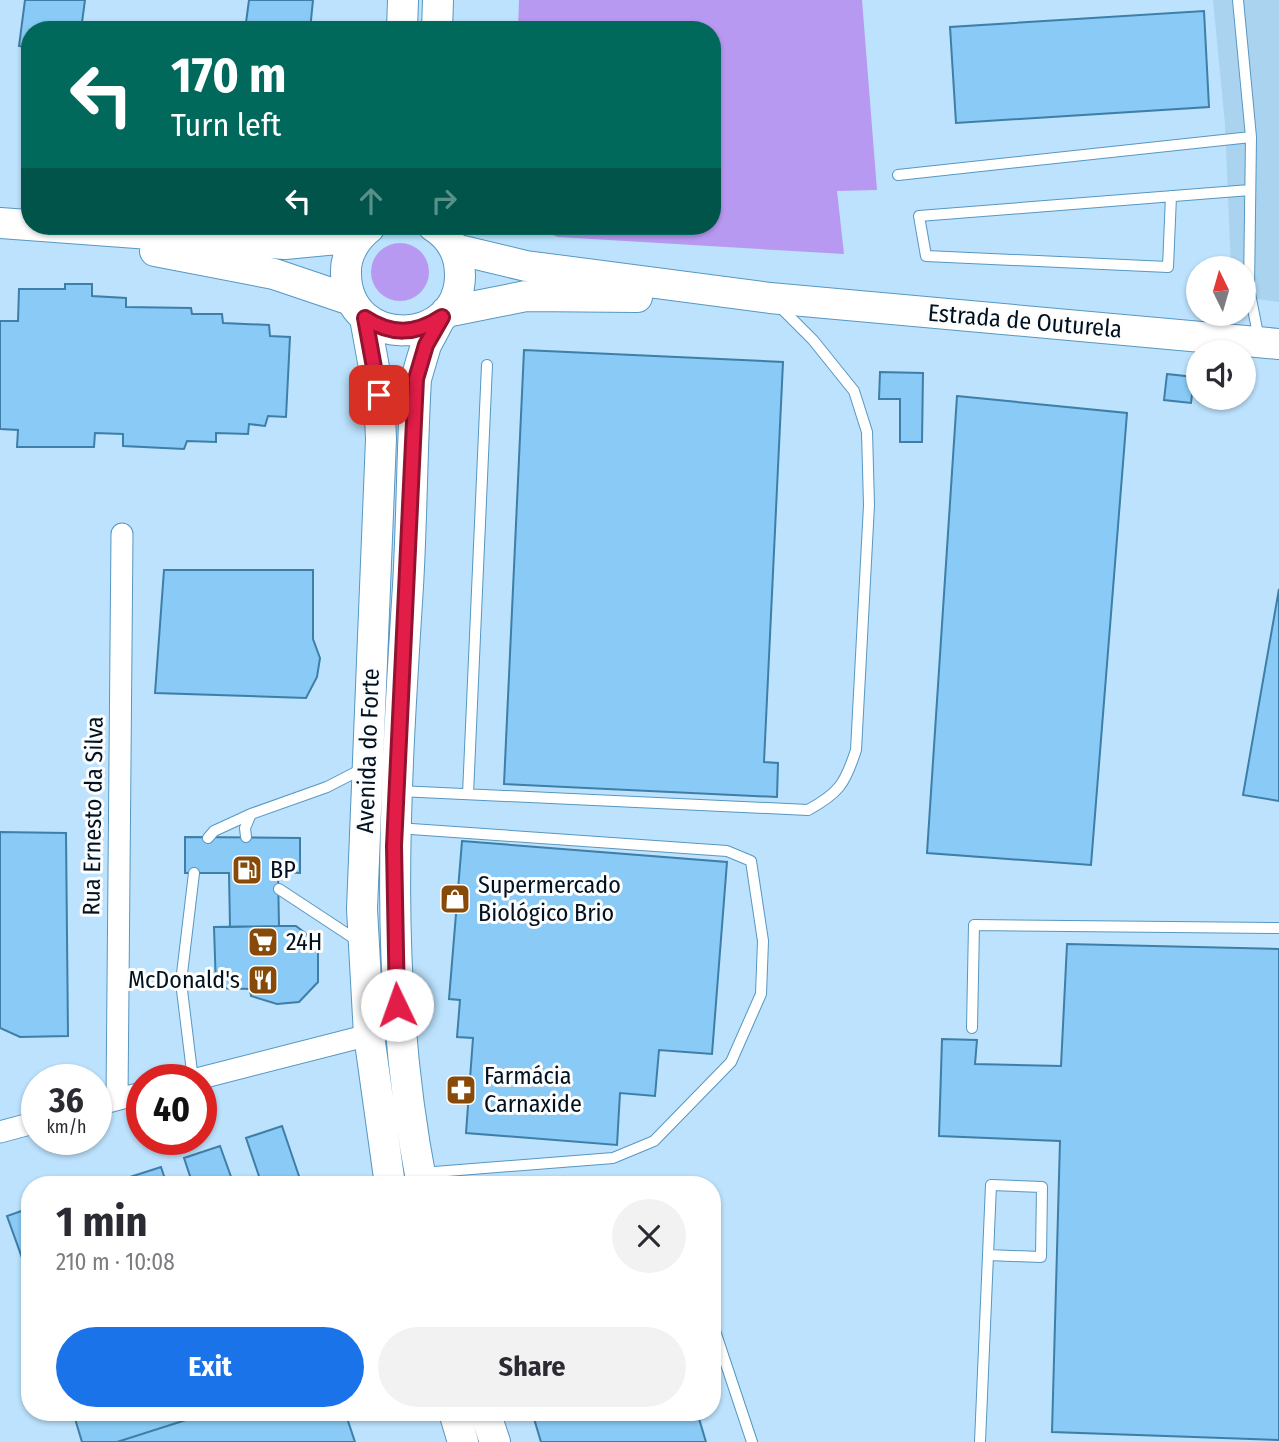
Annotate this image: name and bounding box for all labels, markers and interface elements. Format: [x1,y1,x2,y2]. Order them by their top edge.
text: 170 m [171,46,287,105]
icon: left [56,49,147,140]
text: Turn left [171,106,281,144]
icon: left [279,182,317,220]
icon: ahead [352,182,390,220]
icon: right [425,182,463,220]
north arrow [1186,256,1256,326]
map controls [1186,256,1256,410]
street label: Estrada de Outurela [927,299,1123,343]
button: sound [1186,340,1256,410]
pin [349,365,409,425]
icon: arrive [360,376,398,414]
street label: Avenida do Forte [351,668,385,834]
street label: Rua Ernesto da Silva [77,716,109,916]
fuel station icon: BP [230,853,264,887]
place label: BP [270,856,296,884]
place label: Supermercado Biológico Brio [478,871,621,927]
shop icon: Supermercado Biológico Brio [438,882,472,916]
supermarket icon: 24H [246,925,280,959]
place label: 24H [286,928,322,956]
restaurant icon: McDonald's [246,963,280,997]
place label: McDonald's [128,966,240,994]
position arrow [360,968,434,1042]
place label: Farmácia Carnaxide [484,1062,582,1118]
speed limit sign: 40 [126,1064,217,1155]
pharmacy icon: Farmácia Carnaxide [444,1073,478,1107]
text: 36 [49,1079,84,1121]
text: km/h [46,1116,87,1138]
text: 1 min [56,1197,147,1247]
button: close [612,1199,686,1273]
text: 210 m · 10:08 [56,1248,175,1276]
button: Exit [56,1327,364,1407]
button: Share [378,1327,686,1407]

